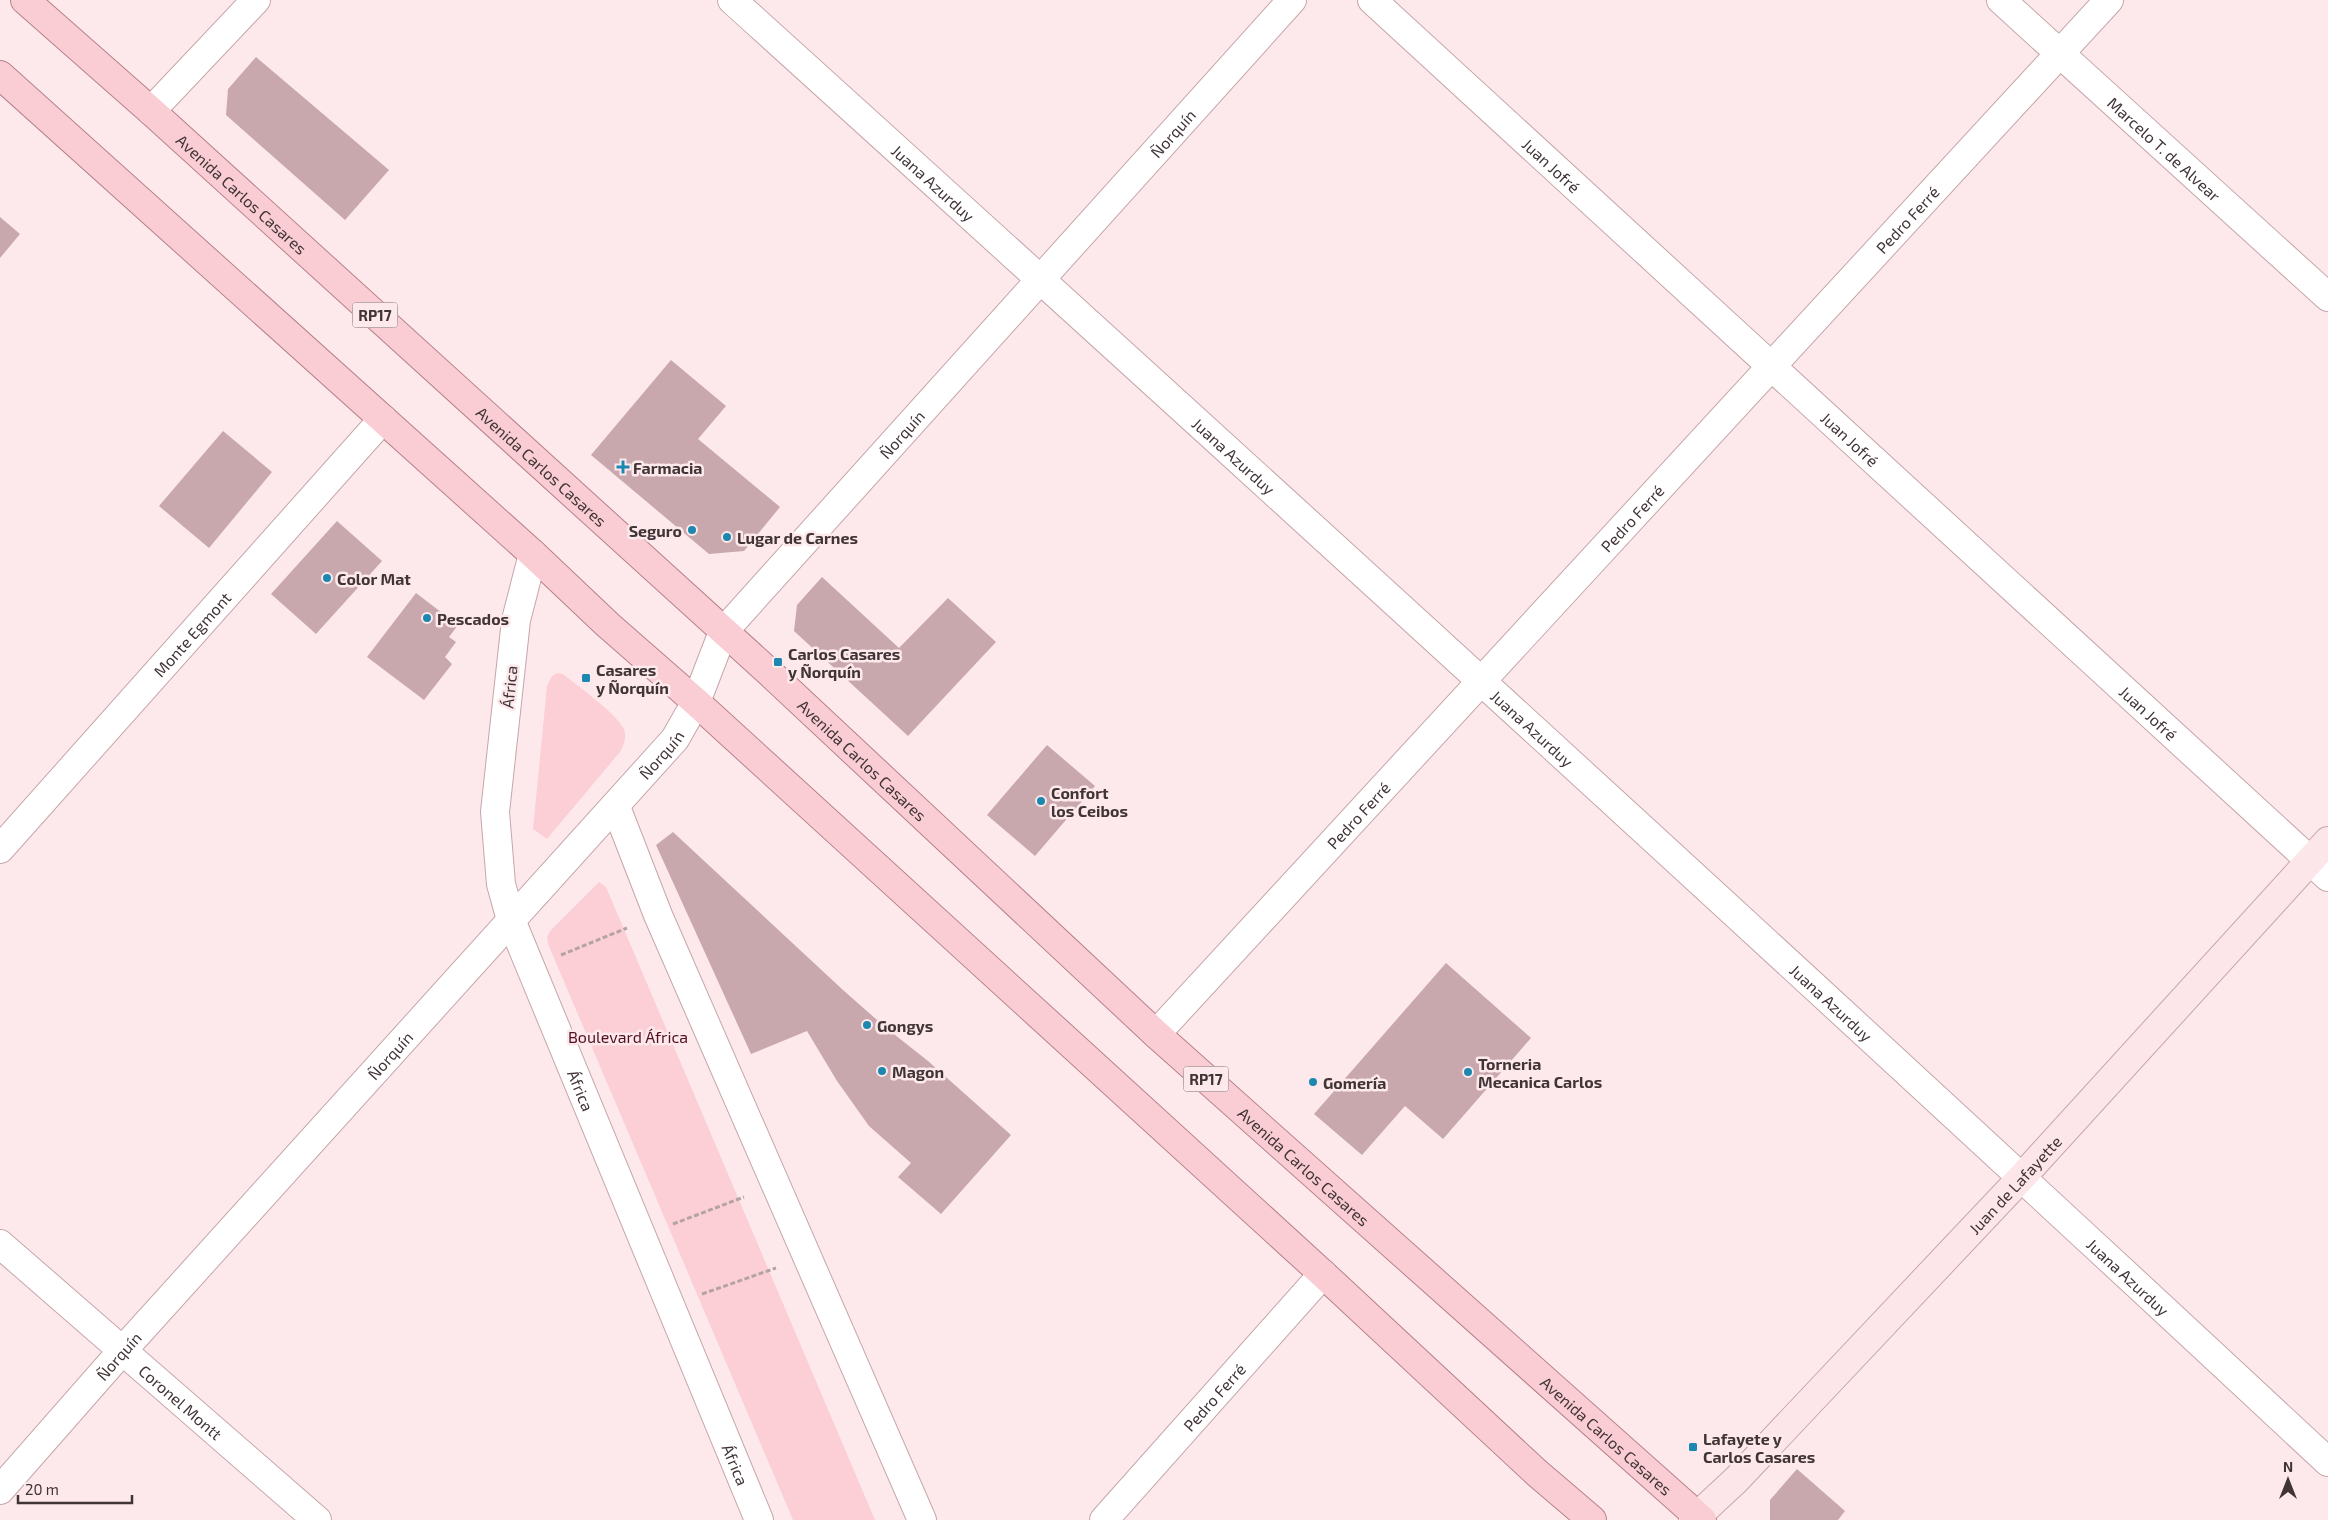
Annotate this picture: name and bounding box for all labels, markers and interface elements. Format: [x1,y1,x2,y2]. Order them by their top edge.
street label: Marcelo T. de Alvear [2104,93,2225,205]
street label: Ñorquín [1146,105,1199,161]
street label: Avenida Carlos Casares [173,130,311,258]
street label: Juan Jofré [1519,134,1585,196]
street label: Juana Azurduy [888,140,979,225]
street label: Pedro Ferré [1871,182,1942,257]
road number: RP17 [352,302,398,328]
street label: Avenida Carlos Casares [473,402,611,530]
street label: Ñorquín [875,406,928,462]
street label: Juan Jofré [1818,408,1883,470]
street label: Juana Azurduy [1189,413,1280,498]
place label: Farmacia [633,458,702,477]
marker: Farmacia [617,461,629,473]
street label: Pedro Ferré [1596,480,1667,555]
place label: Seguro [629,521,682,540]
marker: Seguro [686,524,698,536]
place label: Lugar de Carnes [737,528,858,547]
marker: Lugar de Carnes [721,531,733,543]
place label: Color Mat [337,569,411,588]
marker: Color Mat [321,572,333,584]
street label: Monte Egmont [149,588,234,680]
place label: Pescados [437,609,509,628]
marker: Pescados [421,612,433,624]
place label: Carlos Casares y Ñorquín [788,644,900,682]
marker: Carlos Casares y Ñorquín [772,656,784,668]
place label: Casares y Ñorquín [596,660,669,698]
street label: África [497,665,521,709]
marker: Casares y Ñorquín [580,672,592,684]
street label: Juan Jofré [2116,681,2181,744]
street label: Juana Azurduy [1487,685,1578,771]
street label: Avenida Carlos Casares [794,695,931,824]
street label: Ñorquín [635,727,687,782]
street label: Pedro Ferré [1322,777,1393,852]
place label: Confort los Ceibos [1051,783,1128,820]
marker: Confort los Ceibos [1035,795,1047,807]
street label: Juana Azurduy [1787,960,1877,1045]
place label: Gongys [877,1016,933,1036]
marker: Gongys [861,1019,873,1031]
street label: Ñorquín [363,1027,416,1083]
park label: Boulevard África [568,1027,688,1046]
place label: Torneria Mecanica Carlos [1478,1054,1602,1091]
place label: Magon [892,1062,944,1081]
marker: Magon [876,1065,888,1077]
road number: RP17 [1184,1066,1228,1092]
marker: Torneria Mecanica Carlos [1462,1066,1474,1078]
street label: África [564,1067,598,1114]
place label: Gomería [1323,1073,1386,1092]
marker: Gomería [1307,1076,1319,1088]
street label: Avenida Carlos Casares [1235,1103,1374,1229]
street label: Juan de Lafayette [1964,1131,2065,1237]
street label: Juana Azurduy [2083,1234,2174,1320]
street label: Ñorquín [92,1327,145,1384]
street label: Pedro Ferré [1179,1359,1249,1435]
street label: Coronel Montt [136,1360,226,1443]
street label: Avenida Carlos Casares [1537,1372,1676,1499]
place label: Lafayete y Carlos Casares [1703,1429,1815,1466]
street label: África [719,1441,753,1488]
marker: Lafayete y Carlos Casares [1687,1441,1699,1453]
north arrow [2263,1455,2313,1505]
text: N [2283,1458,2293,1475]
scale bar [18,1472,131,1504]
text: 20 m [25,1480,59,1498]

